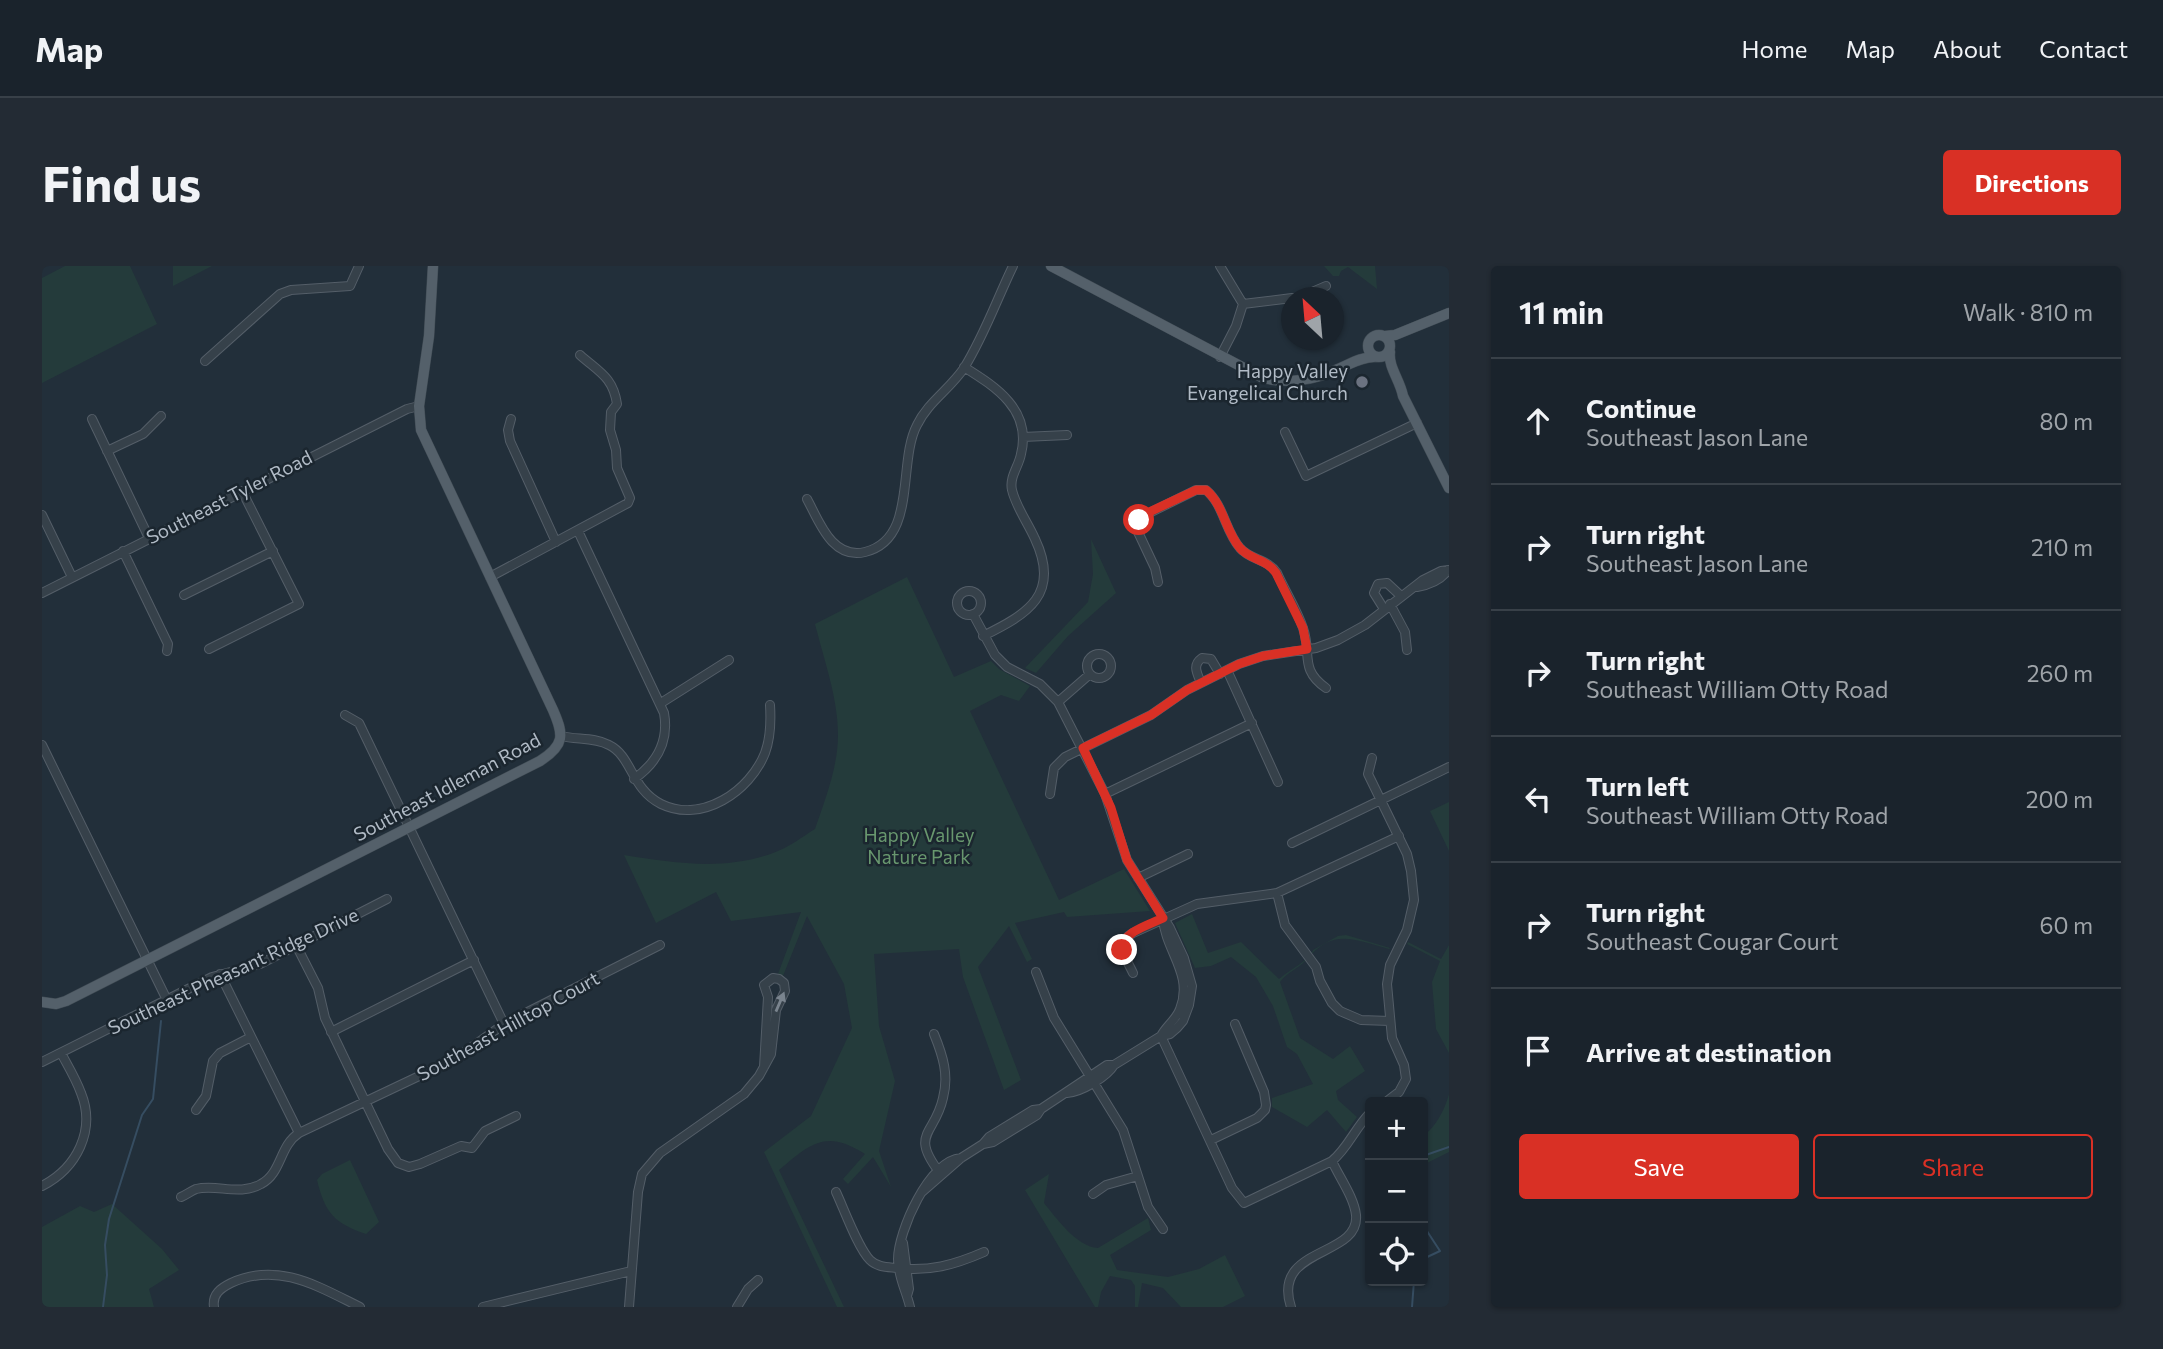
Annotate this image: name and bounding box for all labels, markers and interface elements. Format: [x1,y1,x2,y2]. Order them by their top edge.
text: Map [35,28,103,69]
text: Home [1742,34,1808,63]
text: Map [1846,34,1895,63]
text: About [1933,34,2001,63]
text: Contact [2039,34,2128,63]
button: Directions [1943,150,2121,215]
text: Find us [42,152,201,212]
north arrow [1281,287,1344,350]
text: 11 min [1519,293,1604,330]
text: Walk · 810 m [1963,298,2093,326]
place label: Happy Valley Evangelical Church [1187,359,1348,404]
marker: Happy Valley Evangelical Church [1354,374,1370,390]
text: Continue [1586,392,1696,423]
icon: ahead [1519,402,1557,440]
text: 80 m [2040,407,2093,435]
text: Southeast Jason Lane [1586,423,1808,451]
street label: Southeast Tyler Road [142,445,316,548]
route start [1123,504,1154,535]
text: Turn right [1586,518,1705,549]
icon: right [1519,528,1557,566]
text: 210 m [2031,533,2093,561]
text: Southeast Jason Lane [1586,549,1808,577]
text: Turn right [1586,644,1705,675]
icon: right [1519,654,1557,692]
text: 260 m [2027,659,2093,687]
text: Southeast William Otty Road [1586,675,1888,703]
street label: Southeast Idleman Road [349,728,544,846]
text: Turn left [1586,770,1689,801]
icon: left [1519,780,1557,818]
text: 200 m [2026,785,2093,813]
text: Southeast William Otty Road [1586,801,1888,829]
park label: Happy Valley Nature Park [863,823,975,868]
text: Turn right [1586,896,1705,927]
street label: Southeast Pheasant Ridge Drive [104,902,362,1039]
icon: right [1519,906,1557,944]
text: 60 m [2040,911,2093,939]
text: Southeast Cougar Court [1586,927,1838,955]
route end [1106,934,1137,965]
street label: Southeast Hilltop Court [413,966,603,1085]
one-way arrow [775,991,786,1012]
icon: arrive [1519,1032,1557,1070]
text: Arrive at destination [1586,1036,1832,1067]
map controls [1365,1097,1428,1286]
button: + [1365,1097,1428,1160]
button: Save [1519,1134,1799,1199]
button: Share [1813,1134,2093,1199]
button: − [1365,1160,1428,1223]
button: locate [1365,1223,1428,1286]

